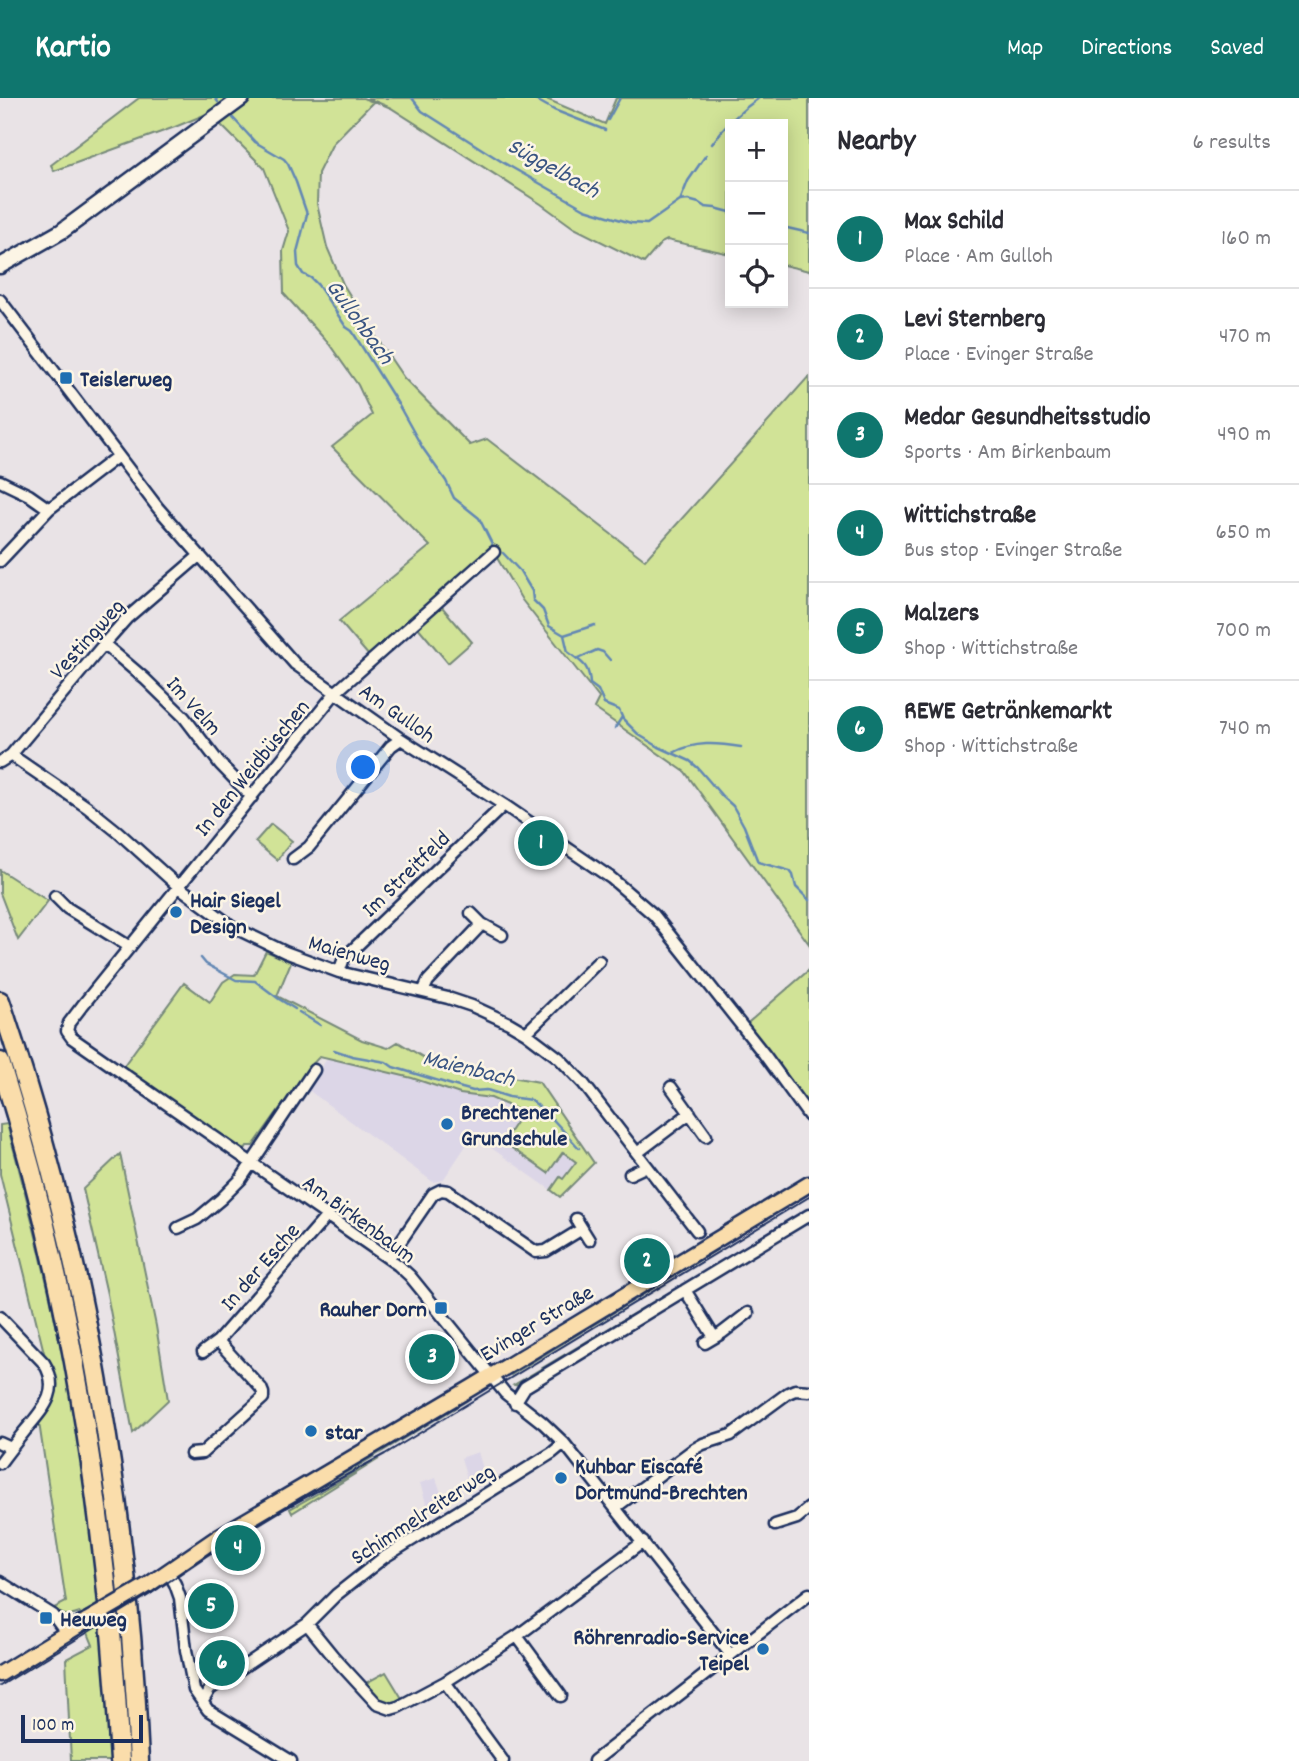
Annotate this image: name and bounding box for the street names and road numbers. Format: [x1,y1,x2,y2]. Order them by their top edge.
street label: Vestingweg [43,592,134,688]
street label: Im Velm [156,670,228,745]
street label: Am Gulloh [351,676,441,753]
street label: In den Weidbüschen [188,693,319,845]
street label: Im Streitfeld [355,825,459,927]
street label: Maienweg [304,928,394,983]
street label: Am Birkenbaum [294,1168,422,1274]
street label: In der Esche [214,1217,309,1320]
street label: Evinger Straße [475,1278,601,1372]
street label: Schimmelreiterweg [345,1457,503,1575]

